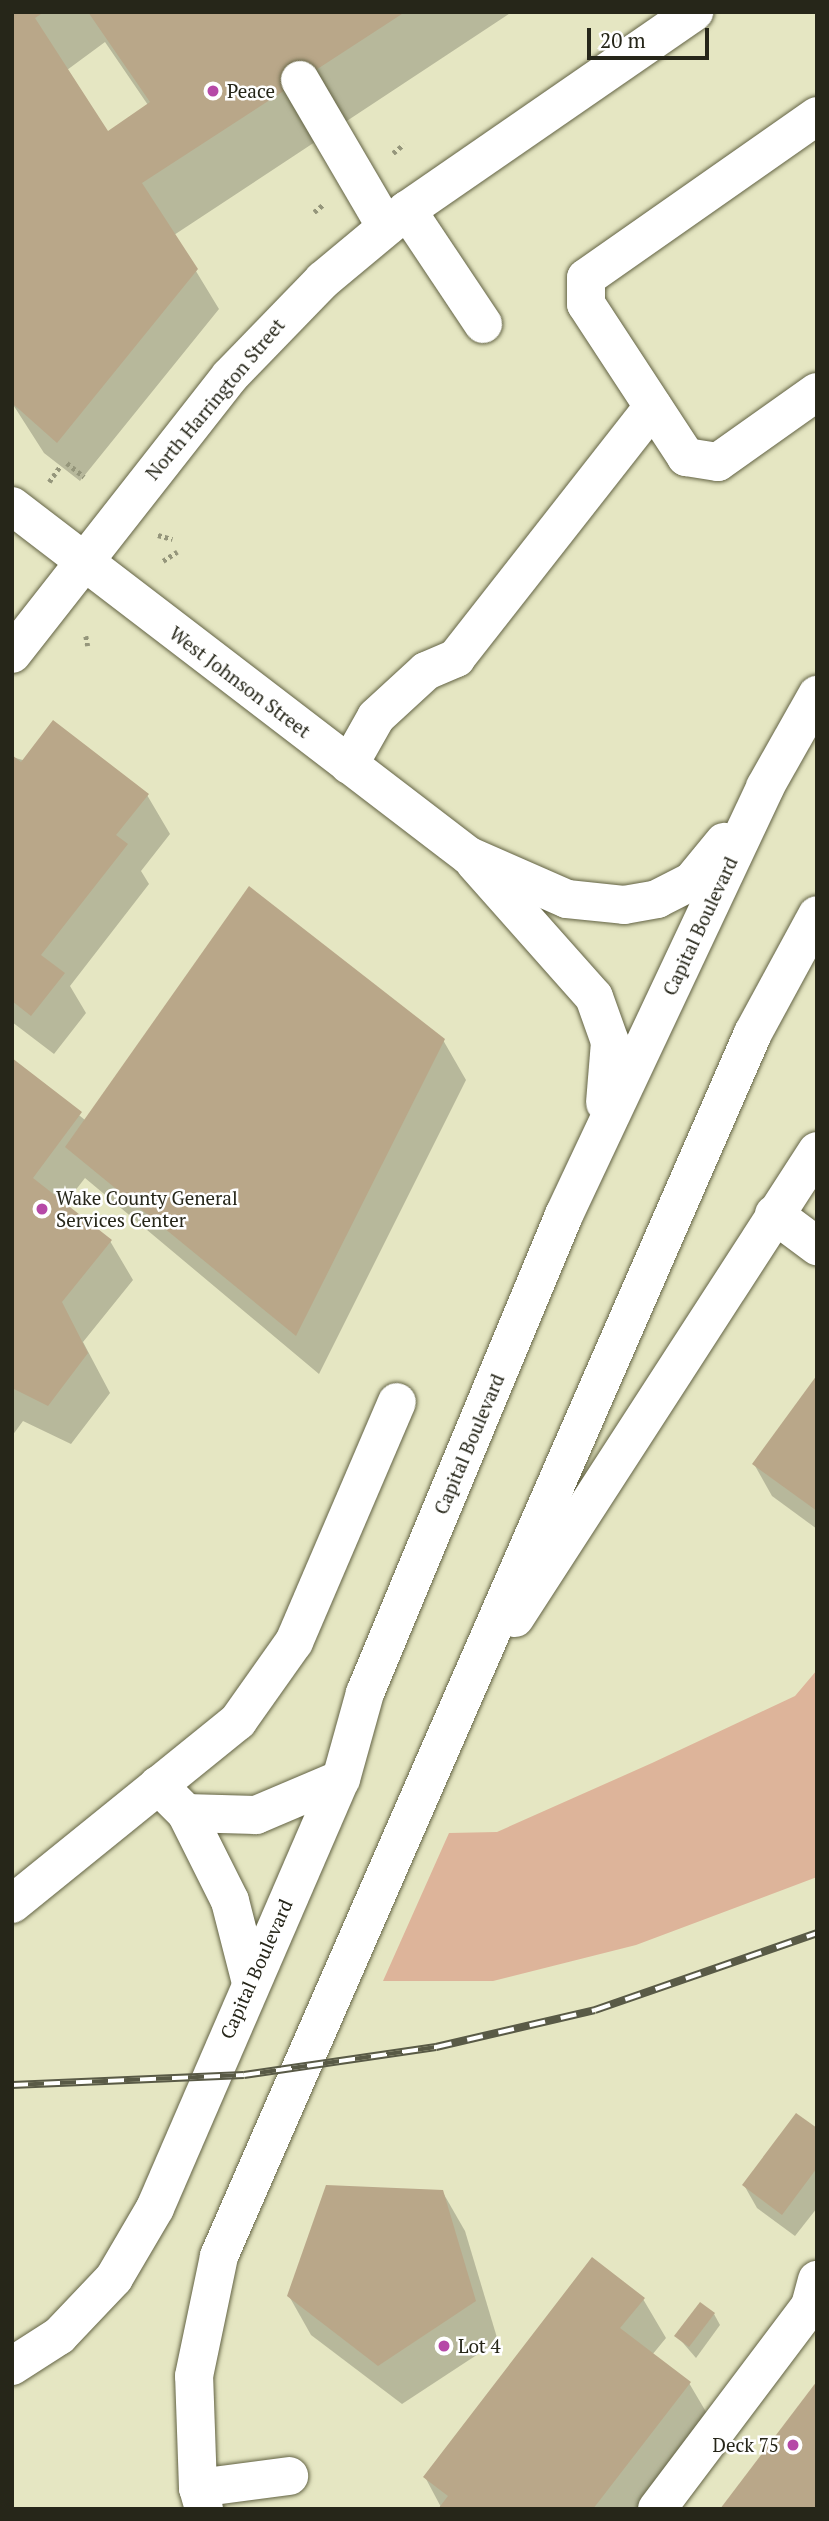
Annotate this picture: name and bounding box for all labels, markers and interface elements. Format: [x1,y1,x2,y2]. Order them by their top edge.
scale bar [591,14,714,58]
text: 20 m [600,26,646,54]
place label: Peace [227,80,275,102]
marker: Peace [205,83,221,99]
street label: North Harrington Street [141,314,289,484]
street label: West Johnson Street [165,622,315,742]
street label: Capital Boulevard [658,853,742,999]
place label: Wake County General Services Center [56,1187,238,1231]
marker: Wake County General Services Center [34,1201,50,1217]
street label: Capital Boulevard [429,1370,509,1518]
street label: Capital Boulevard [215,1896,297,2042]
place label: Lot 4 [458,2335,501,2357]
marker: Lot 4 [436,2338,452,2354]
place label: Deck 75 [712,2434,779,2456]
marker: Deck 75 [785,2437,801,2453]

